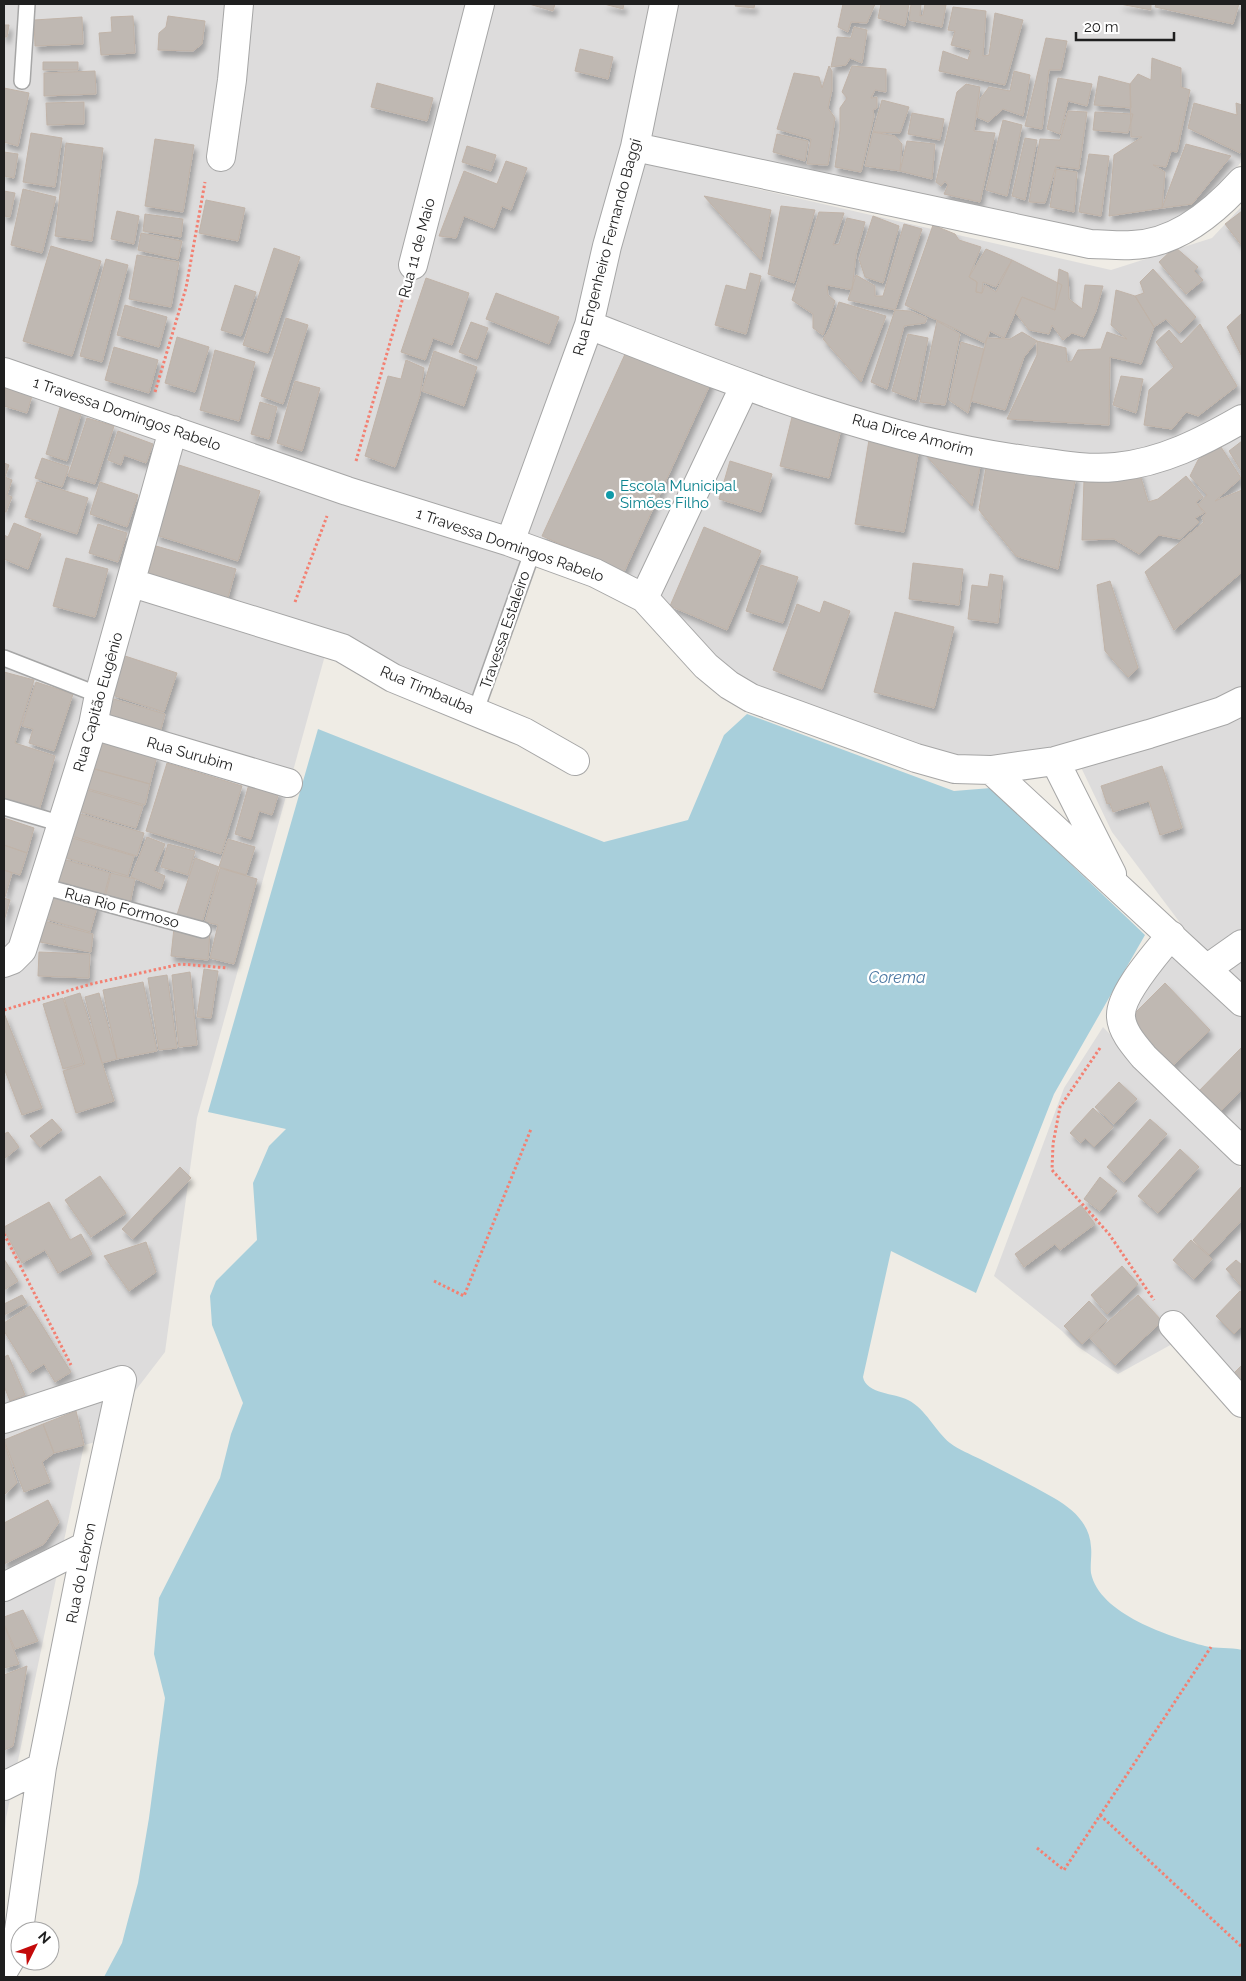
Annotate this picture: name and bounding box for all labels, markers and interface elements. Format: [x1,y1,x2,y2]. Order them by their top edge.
scale bar [1076,10,1174,42]
text: 20 m [1084,18,1119,36]
street label: Rua Engenheiro Fernando Baggi [569,137,645,357]
street label: Rua 11 de Maio [395,196,439,300]
street label: 1 Travessa Domingos Rabelo [31,373,223,455]
street label: Rua Dirce Amorim [850,410,976,460]
place label: Escola Municipal Simões Filho [620,477,738,512]
marker: Escola Municipal Simões Filho [604,489,616,501]
street label: 1 Travessa Domingos Rabelo [414,504,606,586]
street label: Travessa Estaleiro [476,569,534,691]
street label: Rua Capitão Eugênio [69,630,127,774]
street label: Rua Timbauba [377,662,477,718]
street label: Rua Surubim [145,733,235,775]
street label: Rua Rio Formoso [63,884,181,932]
water label: Corema [868,968,926,987]
street label: Rua do Lebron [62,1521,100,1625]
north arrow [10,1921,60,1971]
text: N [35,1928,54,1947]

